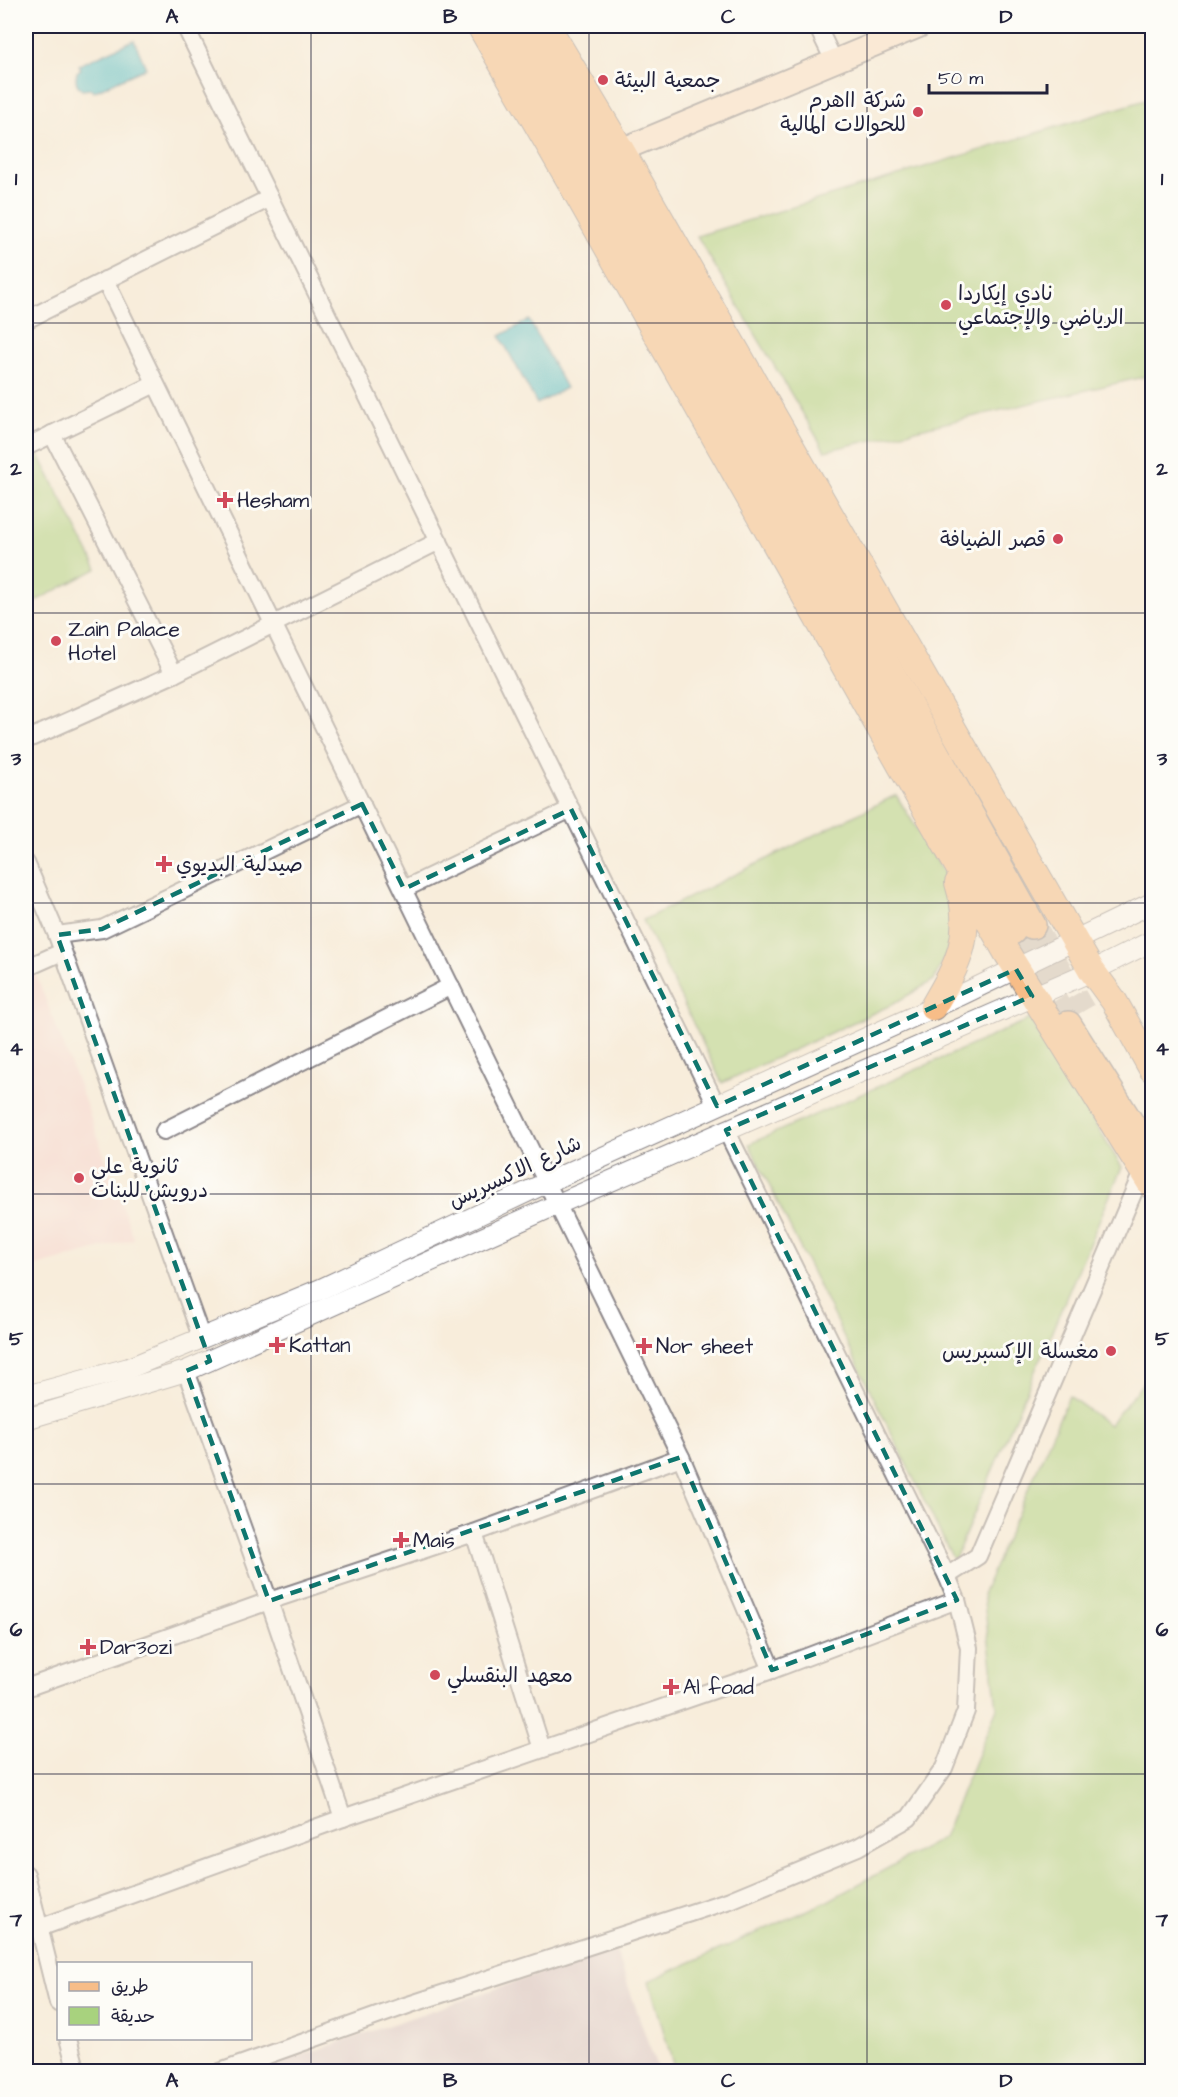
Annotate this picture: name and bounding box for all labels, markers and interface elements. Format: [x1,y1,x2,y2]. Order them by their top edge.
text: A [166,3,179,31]
text: B [443,3,458,31]
text: C [721,3,736,31]
text: D [1000,3,1013,31]
scale bar [929,57,1048,95]
place label: جمعية البيئة [615,66,721,95]
text: 50 m [938,66,983,91]
marker: جمعية البيئة [596,73,610,87]
place label: شركة ااهرم للحوالات المالية [780,86,906,139]
marker: شركة ااهرم للحوالات المالية [911,105,925,119]
text: 1 [15,165,18,193]
text: 1 [1161,165,1164,193]
place label: نادي إيكاردا الرياضي والإجتماعي [958,279,1124,336]
marker: نادي إيكاردا الرياضي والإجتماعي [939,298,953,312]
text: 2 [9,455,22,483]
text: 2 [1155,455,1168,483]
place label: Hesham [237,486,310,515]
marker: Hesham [218,493,232,507]
place label: قصر الضيافة [940,525,1046,554]
marker: قصر الضيافة [1051,532,1065,546]
place label: Zain Palace Hotel [68,615,180,668]
marker: Zain Palace Hotel [49,634,63,648]
text: 3 [10,745,22,773]
text: 3 [1156,745,1168,773]
place label: صيدلية البديوي [176,850,303,879]
marker: صيدلية البديوي [157,857,171,871]
text: 4 [9,1035,23,1063]
text: 4 [1155,1035,1169,1063]
street label: شارع الاكسبريس [444,1129,586,1215]
place label: ثانوية علي درويش للبنات [91,1152,208,1205]
marker: ثانوية علي درويش للبنات [72,1171,86,1185]
text: 5 [9,1325,24,1353]
text: 5 [1155,1325,1170,1353]
place label: Kattan [289,1331,351,1360]
place label: Nor sheet [656,1332,754,1361]
place label: مغسلة الإكسبريس [942,1337,1099,1366]
marker: Kattan [270,1338,284,1352]
marker: Nor sheet [637,1339,651,1353]
marker: مغسلة الإكسبريس [1104,1344,1118,1358]
place label: Mais [413,1526,455,1555]
marker: Mais [394,1533,408,1547]
text: 6 [10,1616,23,1644]
text: 6 [1156,1616,1169,1644]
place label: Dar3ozi [100,1633,172,1662]
marker: Dar3ozi [81,1640,95,1654]
place label: معهد البنقسلي [447,1661,573,1694]
marker: معهد البنقسلي [428,1668,442,1682]
place label: Al foad [683,1673,754,1702]
marker: Al foad [664,1680,678,1694]
text: 7 [9,1906,23,1934]
text: 7 [1155,1906,1169,1934]
legend [57,1962,252,2040]
text: طريق [111,1974,149,1999]
text: حديقة [111,2004,155,2029]
text: A [166,2067,179,2095]
text: B [443,2067,458,2095]
text: C [721,2067,736,2095]
text: D [1000,2067,1013,2095]

